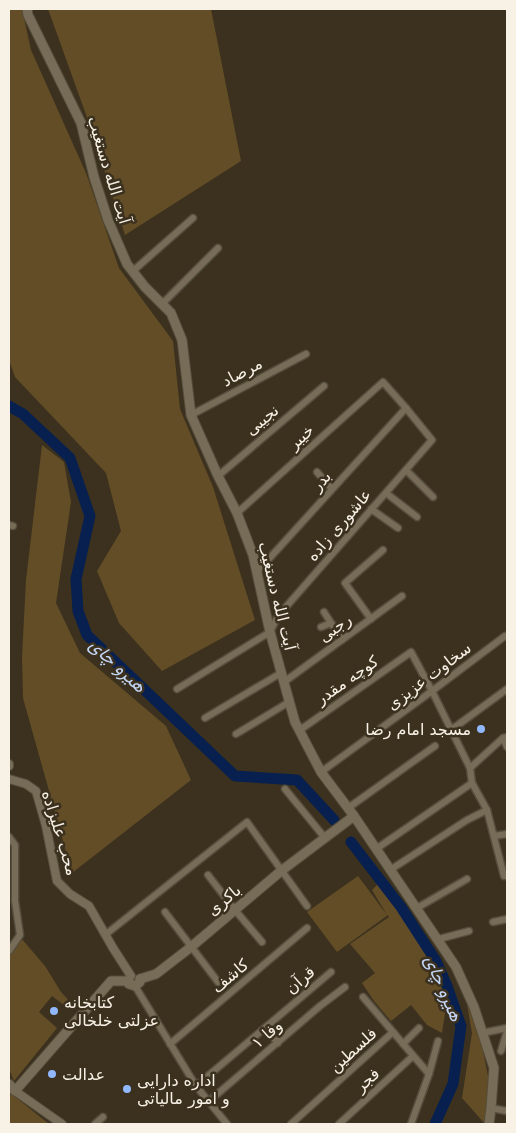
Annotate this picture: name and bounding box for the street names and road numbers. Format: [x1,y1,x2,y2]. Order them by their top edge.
street label: آیت الله دستغیب [84,114,135,228]
street label: مرصاد [219,354,266,391]
street label: نجیبی [241,401,283,439]
street label: خیبر [283,420,319,455]
street label: بدر [306,467,336,496]
street label: عاشوری زاده [303,485,376,566]
street label: آیت الله دستغیب [254,540,300,654]
street label: رجبی [315,610,356,647]
street label: سخاوت عزیزی [383,638,476,715]
street label: کوچه مقدر [311,651,383,710]
street label: محب علیزاده [37,788,82,878]
street label: باکری [203,880,245,920]
street label: کاشف [208,955,253,997]
street label: قرآن [281,962,319,999]
street label: وفا ۱ [248,1016,287,1053]
street label: فلسطین [325,1024,381,1077]
street label: فجر [350,1064,384,1097]

